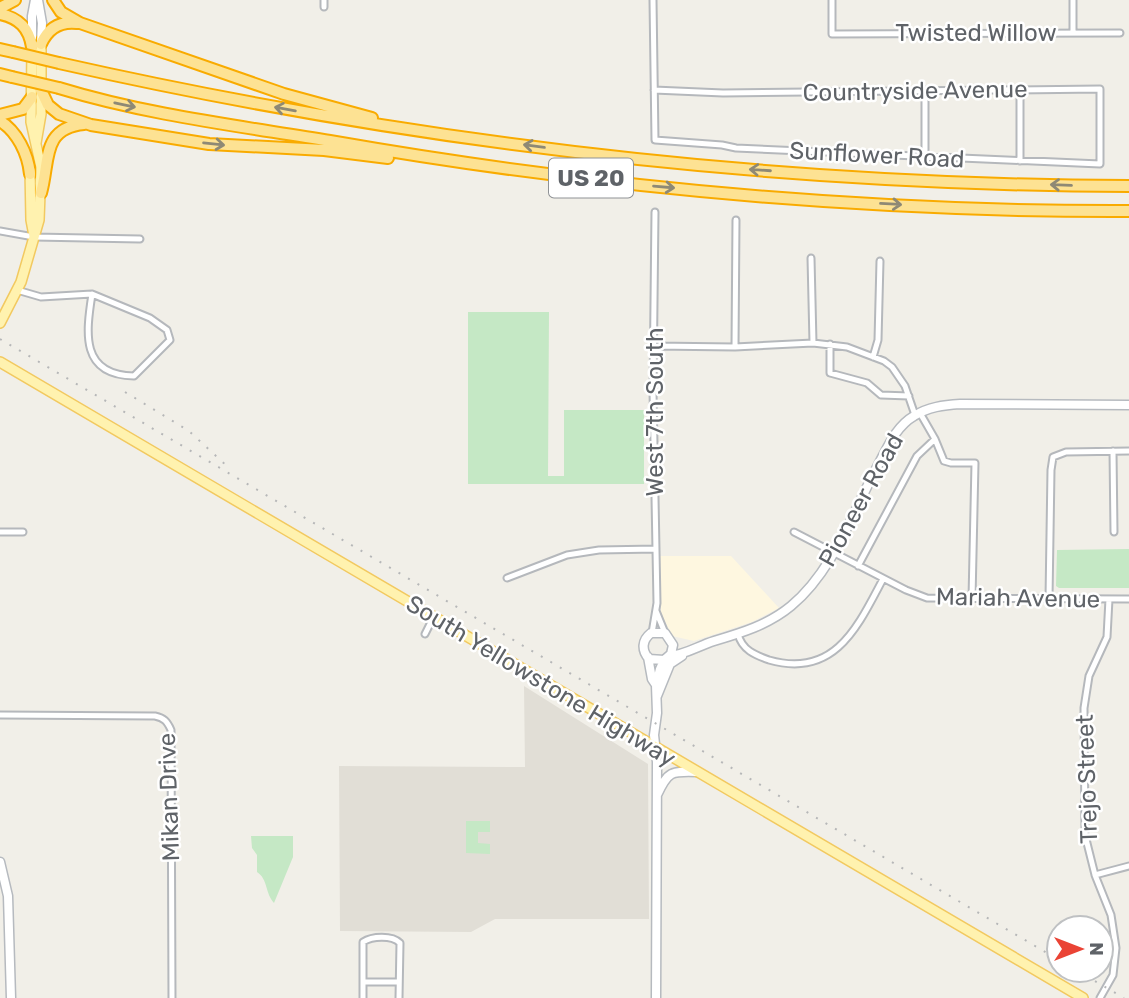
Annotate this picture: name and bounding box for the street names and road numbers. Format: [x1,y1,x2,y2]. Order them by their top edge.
street label: Twisted Willow [895,19,1057,47]
street label: Countryside Avenue [802,75,1028,107]
street label: Sunflower Road [789,136,965,174]
road number: US 20 [549,158,633,197]
street label: West 7th South [641,328,669,497]
street label: Pioneer Road [813,429,909,571]
street label: Mariah Avenue [936,583,1100,613]
street label: South Yellowstone Highway [401,589,681,773]
street label: Trejo Street [1071,714,1103,844]
street label: Mikan Drive [153,732,185,862]

